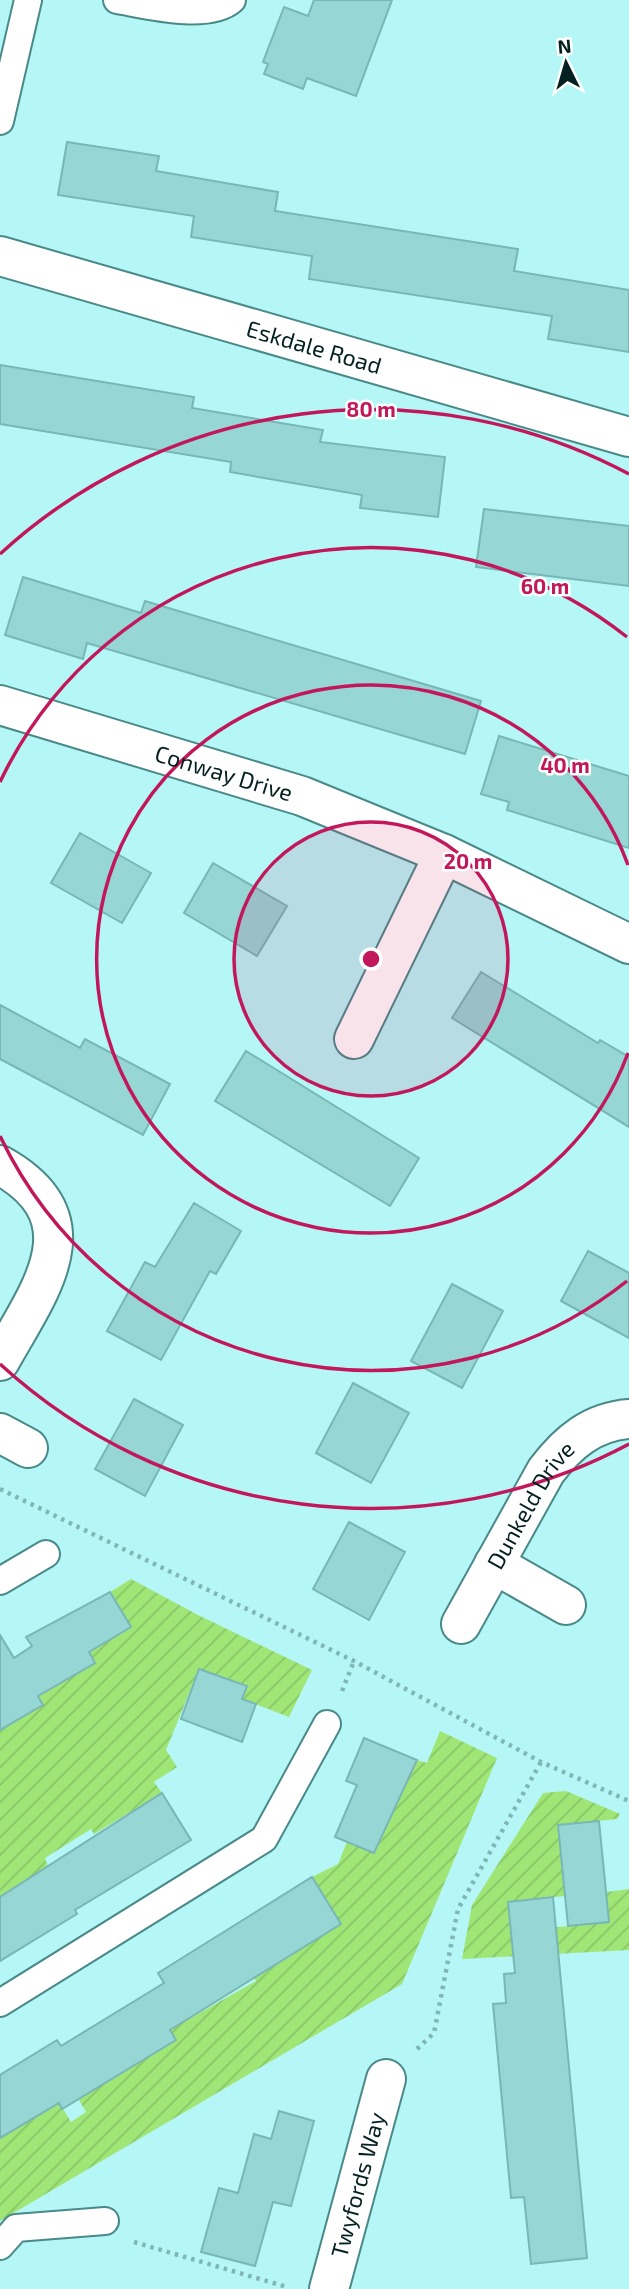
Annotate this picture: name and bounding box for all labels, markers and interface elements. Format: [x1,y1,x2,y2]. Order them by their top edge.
north arrow [531,28,601,98]
text: N [557,34,572,58]
street label: Eskdale Road [243,314,385,379]
text: 80 m [346,396,396,421]
text: 60 m [521,573,569,598]
street label: Conway Drive [152,739,296,806]
text: 40 m [540,752,590,777]
text: 20 m [444,848,492,873]
centre of rings [359,947,383,971]
street label: Dunkeld Drive [480,1434,580,1574]
street label: Twyfords Way [324,2109,390,2261]

